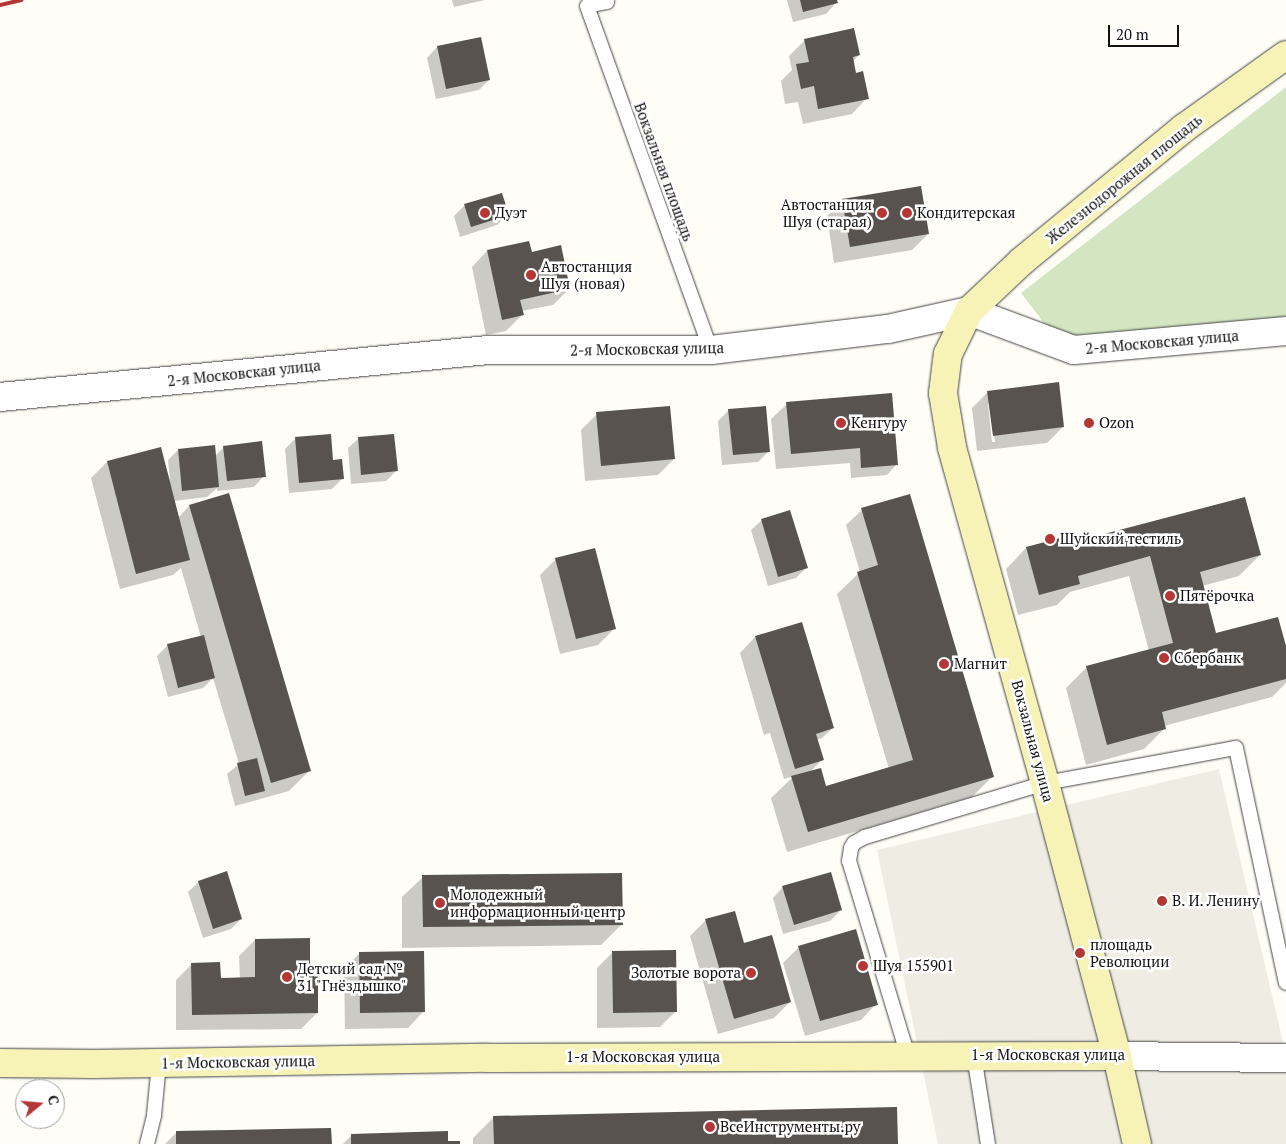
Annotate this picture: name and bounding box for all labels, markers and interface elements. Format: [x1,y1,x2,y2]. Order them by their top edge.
scale bar [1111,15,1182,47]
text: 20 m [1116,24,1149,44]
street label: Вокзальная площадь [630,100,698,244]
street label: Железнодорожная площадь [1042,110,1206,248]
place label: Автостанция Шуя (старая) [781,195,872,230]
place label: Дуэт [495,204,527,222]
place label: Кондитерская [917,204,1015,222]
marker: Дуэт [479,207,491,219]
marker: Автостанция Шуя (старая) [876,207,888,219]
marker: Кондитерская [901,207,913,219]
place label: Автостанция Шуя (новая) [541,257,632,292]
marker: Автостанция Шуя (новая) [525,269,537,281]
street label: 2-я Московская улица [1084,326,1240,358]
street label: 2-я Московская улица [570,339,724,359]
street label: 2-я Московская улица [166,356,322,390]
place label: Кенгуру [851,414,907,432]
place label: Ozon [1099,414,1134,432]
marker: Кенгуру [835,417,847,429]
marker: Ozon [1083,417,1095,429]
place label: Шуйский тестиль [1060,530,1182,548]
marker: Шуйский тестиль [1044,533,1056,545]
place label: Пятёрочка [1180,587,1254,605]
marker: Пятёрочка [1164,590,1176,602]
place label: Сбербанк [1174,649,1241,667]
marker: Сбербанк [1158,652,1170,664]
place label: Магнит [954,655,1007,673]
marker: Магнит [938,658,950,670]
street label: Вокзальная улица [1008,678,1058,804]
place label: Молодежный информационный центр [450,885,625,920]
place label: В. И. Ленину [1172,892,1260,910]
marker: В. И. Ленину [1156,895,1168,907]
marker: Молодежный информационный центр [434,897,446,909]
place label: площадь Революции [1090,935,1169,970]
marker: площадь Революции [1074,947,1086,959]
place label: Шуя 155901 [873,957,954,975]
place label: Детский сад № 31 "Гнёздышко" [297,959,407,994]
marker: Шуя 155901 [857,960,869,972]
place label: Золотые ворота [631,964,741,982]
marker: Золотые ворота [745,967,757,979]
marker: Детский сад № 31 "Гнёздышко" [281,971,293,983]
street label: 1-я Московская улица [971,1046,1125,1064]
street label: 1-я Московская улица [566,1048,720,1066]
street label: 1-я Московская улица [161,1052,315,1072]
north arrow [15,1079,65,1129]
text: С [43,1093,64,1107]
place label: ВсеИнструменты.ру [720,1118,860,1136]
marker: ВсеИнструменты.ру [704,1121,716,1133]

